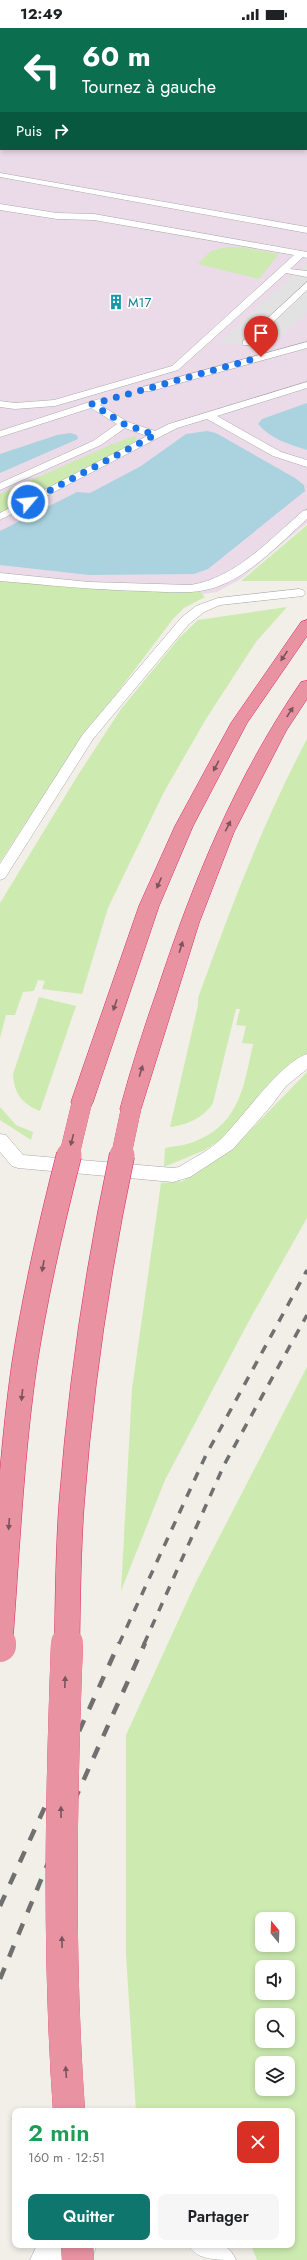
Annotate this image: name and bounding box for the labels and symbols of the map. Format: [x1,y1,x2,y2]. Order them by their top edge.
building icon: M17 [107,293,125,311]
place label: M17 [128,293,151,312]
pin [244,316,278,357]
position arrow [7,481,49,523]
one-way arrow [280,651,288,661]
one-way arrow [286,707,294,717]
one-way arrow [212,761,219,772]
one-way arrow [225,821,231,832]
one-way arrow [156,878,162,889]
one-way arrow [178,941,184,953]
one-way arrow [111,1000,117,1012]
one-way arrow [138,1065,144,1077]
one-way arrow [69,1134,75,1146]
one-way arrow [40,1260,46,1273]
one-way arrow [18,1389,25,1401]
one-way arrow [5,1518,12,1530]
one-way arrow [62,1675,68,1688]
one-way arrow [58,1805,64,1818]
north arrow [255,1912,295,1952]
one-way arrow [59,1935,65,1948]
one-way arrow [63,2065,69,2078]

